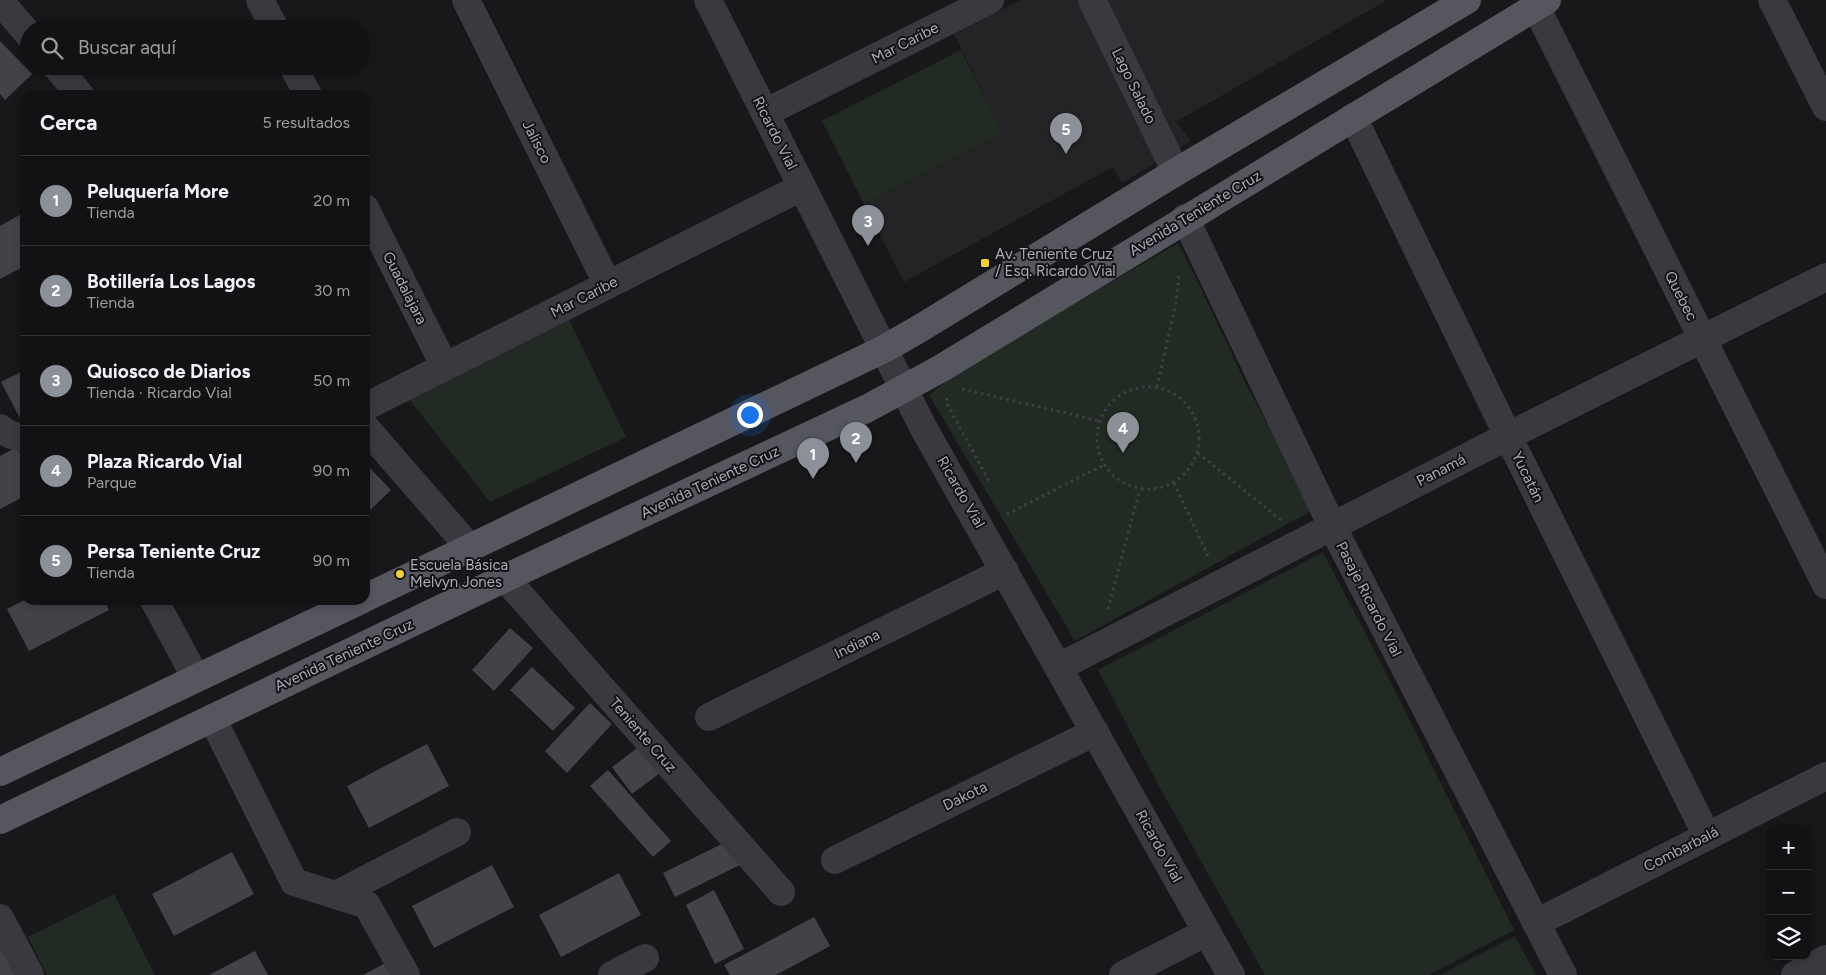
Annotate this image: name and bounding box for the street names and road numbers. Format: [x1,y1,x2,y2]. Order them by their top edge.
street label: Mar Caribe [868,18,942,68]
street label: Lago Salado [1108,45,1160,127]
street label: Ricardo Vial [749,93,801,173]
street label: Jalisco [519,117,556,167]
street label: Avenida Teniente Cruz [1126,166,1264,260]
street label: Guadalajara [379,249,431,327]
street label: Quebec [1661,268,1701,324]
street label: Mar Caribe [547,272,621,322]
street label: Avenida Teniente Cruz [638,442,782,522]
street label: Yucatán [1508,449,1548,505]
street label: Panamá [1413,450,1469,490]
street label: Ricardo Vial [933,453,989,531]
street label: Pasaje Ricardo Vial [1332,539,1406,659]
street label: Avenida Teniente Cruz [272,615,416,695]
street label: Indiana [831,625,883,663]
street label: Teniente Cruz [606,694,680,776]
street label: Dakota [940,778,990,814]
street label: Ricardo Vial [1132,807,1186,885]
street label: Combarbalá [1641,823,1721,875]

